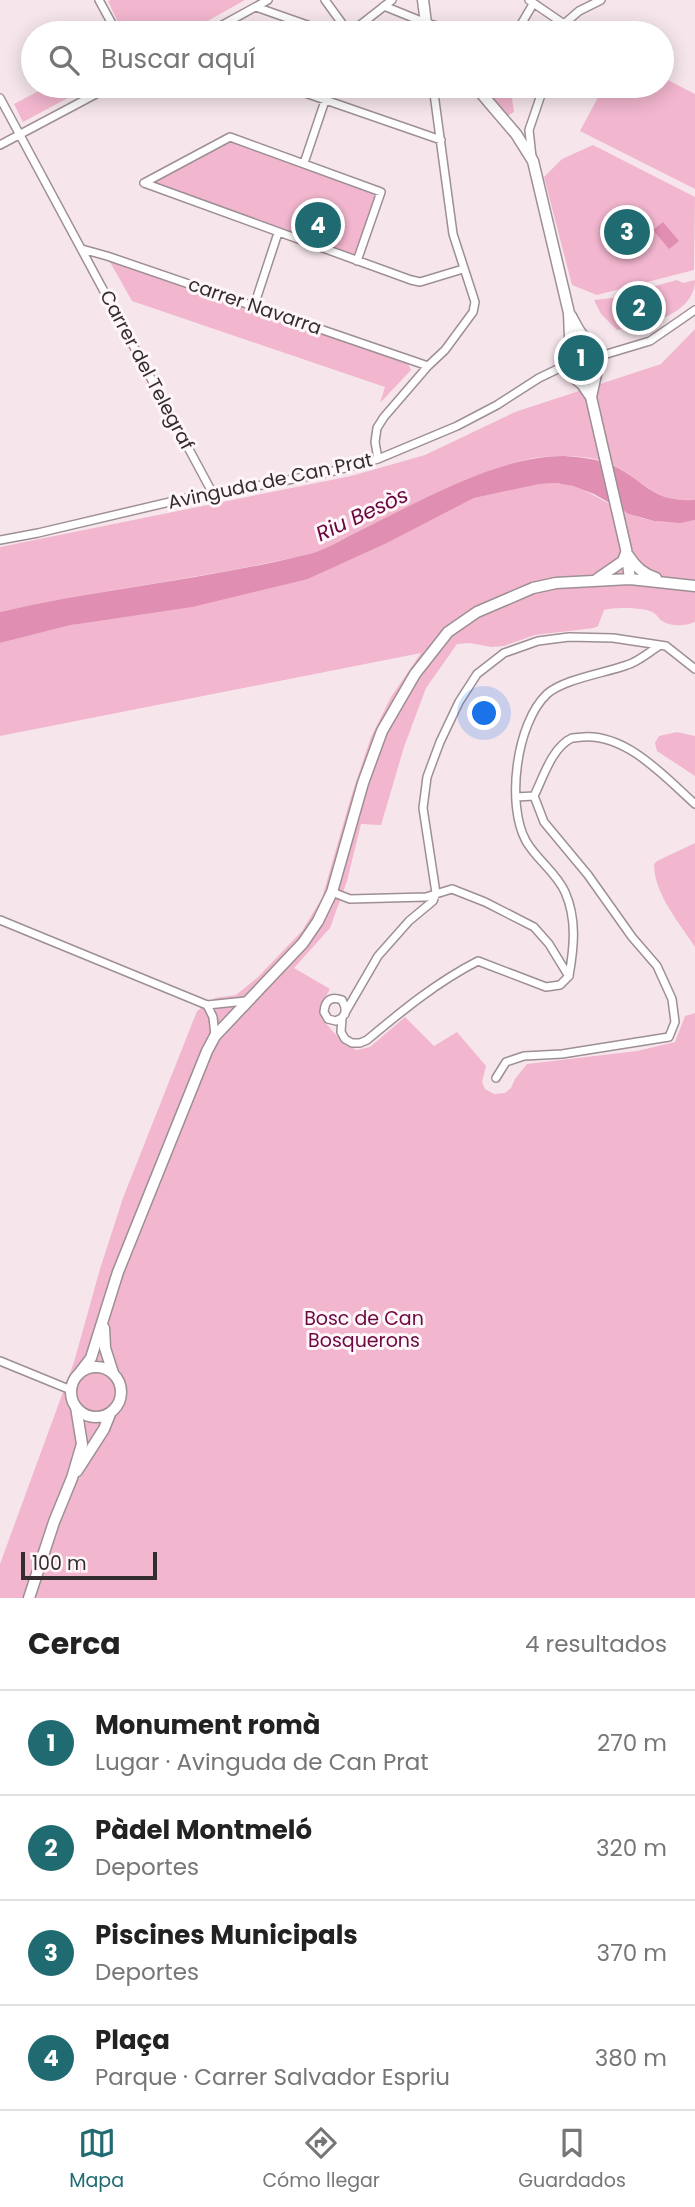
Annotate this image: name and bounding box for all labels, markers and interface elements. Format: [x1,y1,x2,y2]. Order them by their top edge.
search box [21,21,674,98]
icon: search [45,41,83,79]
text: Buscar aquí [101,41,255,77]
pin: 4 [295,199,341,251]
pin: 3 [604,206,650,258]
street label: carrer Navarra [185,271,325,341]
pin: 2 [616,282,662,334]
street label: Carrer del Telegraf [93,285,201,455]
pin: 1 [558,332,604,384]
street label: Avinguda de Can Prat [165,446,375,516]
water label: Riu Besòs [311,480,413,548]
your location [467,696,501,730]
park label: Bosc de Can Bosquerons [304,1305,424,1354]
scale bar [21,1549,158,1581]
text: 100 m [32,1550,87,1577]
text: Cerca [28,1622,121,1665]
text: 4 resultados [525,1628,667,1660]
text: Monument romà [95,1707,321,1743]
text: 1 [47,1727,55,1759]
text: 270 m [597,1727,667,1759]
text: Lugar · Avinguda de Can Prat [95,1746,429,1778]
text: Pàdel Montmeló [95,1812,312,1848]
text: 2 [44,1832,58,1864]
text: 320 m [596,1832,667,1864]
text: Deportes [95,1851,199,1883]
text: Piscines Municipals [95,1917,358,1953]
text: 3 [44,1937,58,1969]
text: 370 m [597,1937,667,1969]
text: Deportes [95,1956,199,1988]
text: Plaça [95,2022,170,2058]
text: 4 [43,2042,59,2074]
text: 380 m [595,2042,667,2074]
text: Parque · Carrer Salvador Espriu [95,2061,450,2093]
tab: Mapa [69,2124,124,2195]
tab: Cómo llegar [262,2124,380,2195]
tab: Guardados [518,2124,626,2195]

